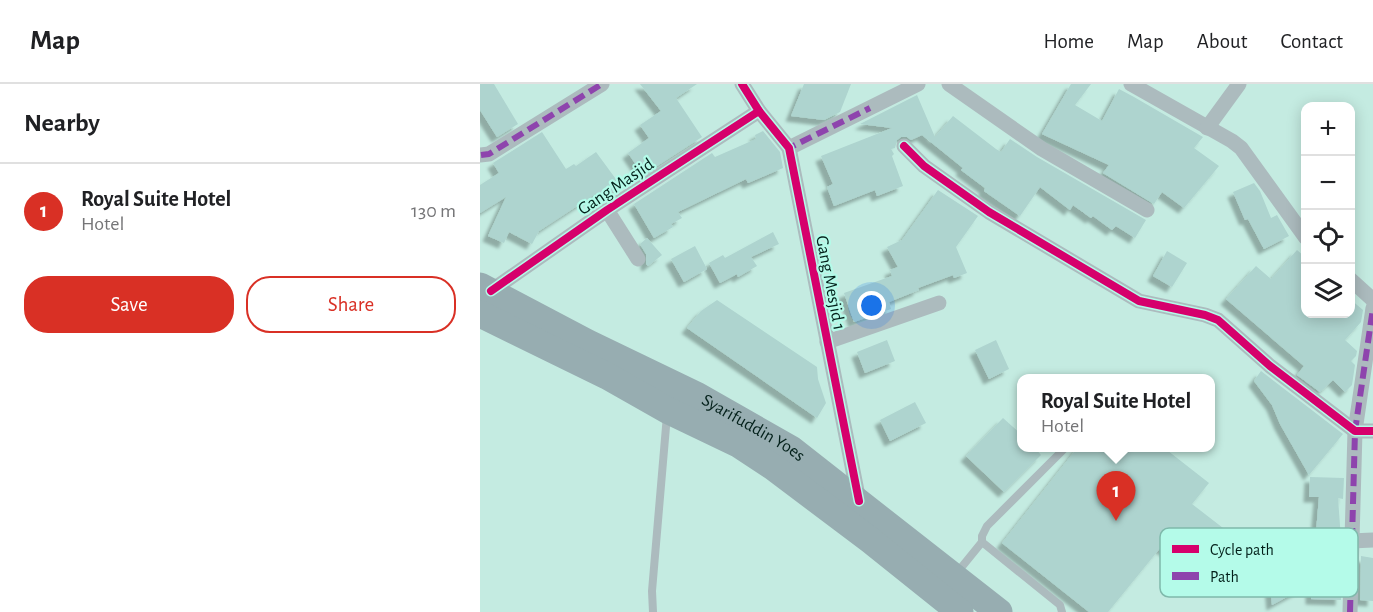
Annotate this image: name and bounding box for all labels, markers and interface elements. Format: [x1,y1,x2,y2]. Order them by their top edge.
text: Map [30,27,80,55]
text: Home [1043,31,1094,52]
text: Map [1127,31,1164,52]
text: About [1197,31,1247,52]
text: Contact [1280,31,1343,52]
map controls [1301,102,1355,318]
button: + [1301,102,1355,156]
text: Nearby [24,110,100,136]
street label: Gang Masjid [575,155,657,219]
button: − [1301,156,1355,210]
text: Royal Suite Hotel [81,188,231,210]
text: 1 [40,201,47,221]
text: 130 m [411,201,456,221]
button: locate [1301,210,1355,264]
text: Hotel [81,214,124,234]
street label: Gang Mesjid 1 [812,234,848,332]
button: layers [1301,264,1355,318]
button: Save [24,276,234,333]
button: Share [246,276,456,333]
your location [857,291,886,320]
popup [1017,374,1215,452]
text: Royal Suite Hotel [1041,390,1191,412]
street label: Syarifuddin Yoes [699,391,808,465]
text: Hotel [1041,416,1084,436]
pin: 1 [1096,472,1136,521]
legend [1160,528,1358,597]
text: Cycle path [1210,542,1274,559]
text: Path [1210,569,1239,585]

